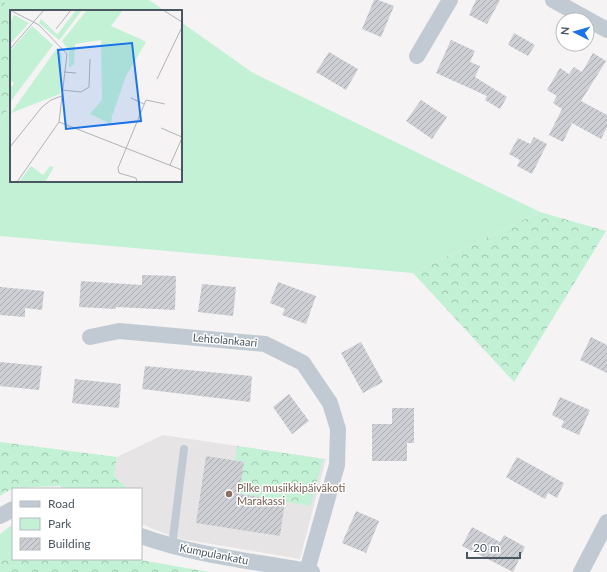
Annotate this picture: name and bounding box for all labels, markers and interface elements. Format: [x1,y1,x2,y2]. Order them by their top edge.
inset map [10,10,182,182]
north arrow [555,12,595,52]
text: N [558,26,571,36]
street label: Lehtolankaari [192,330,258,349]
place label: Pilke musiikkipäiväkoti Marakassi [237,481,345,507]
legend [12,488,142,560]
marker: Pilke musiikkipäiväkoti Marakassi [224,489,234,499]
text: Road [48,496,75,511]
text: Park [48,516,72,531]
scale bar [467,534,520,560]
text: Building [48,536,91,551]
street label: Kumpulankatu [179,540,250,567]
text: 20 m [473,540,500,555]

